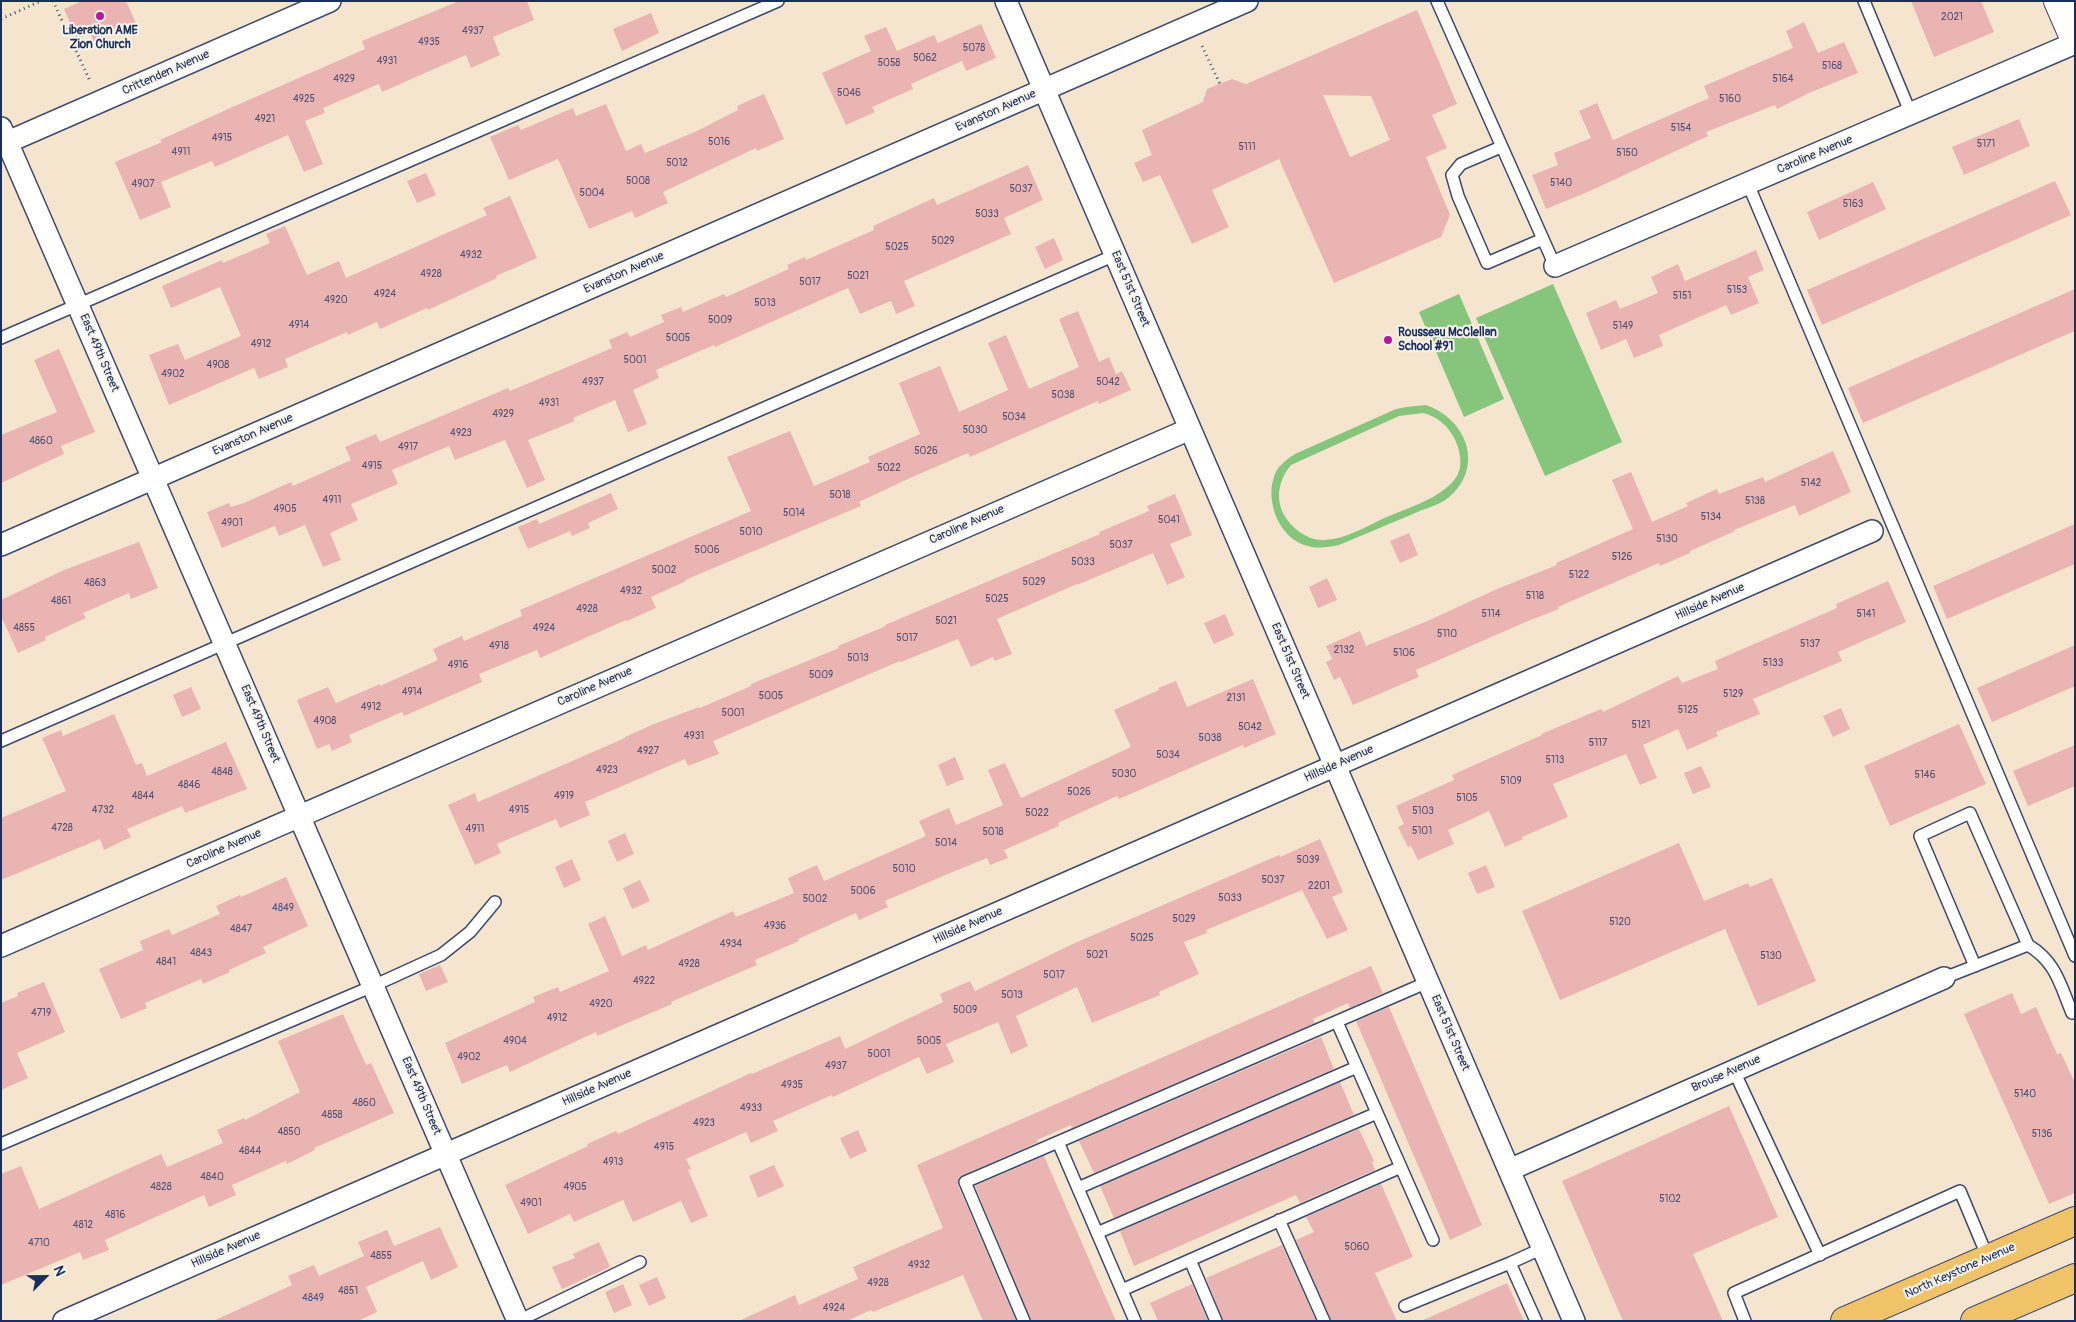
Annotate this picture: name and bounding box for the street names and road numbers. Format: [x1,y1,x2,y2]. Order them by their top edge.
street label: Crittenden Avenue [120,47,212,99]
street label: Evanston Avenue [954,87,1038,135]
street label: Caroline Avenue [1775,133,1855,177]
street label: Evanston Avenue [582,249,666,297]
street label: East 51st Street [1108,249,1152,329]
street label: East 49th Street [76,312,122,394]
street label: Evanston Avenue [211,411,295,459]
street label: Caroline Avenue [927,502,1007,548]
street label: Hillside Avenue [1673,580,1747,624]
street label: East 51st Street [1268,621,1312,701]
street label: Caroline Avenue [555,664,635,710]
street label: East 49th Street [237,683,283,765]
street label: Hillside Avenue [1302,742,1376,786]
street label: Caroline Avenue [184,826,264,872]
street label: Hillside Avenue [931,904,1005,948]
street label: East 51st Street [1428,993,1472,1073]
street label: Brouse Avenue [1689,1052,1763,1096]
street label: East 49th Street [398,1055,444,1137]
street label: Hillside Avenue [560,1066,634,1110]
street label: Hillside Avenue [189,1228,263,1272]
street label: North Keystone Avenue [1903,1240,2017,1302]

